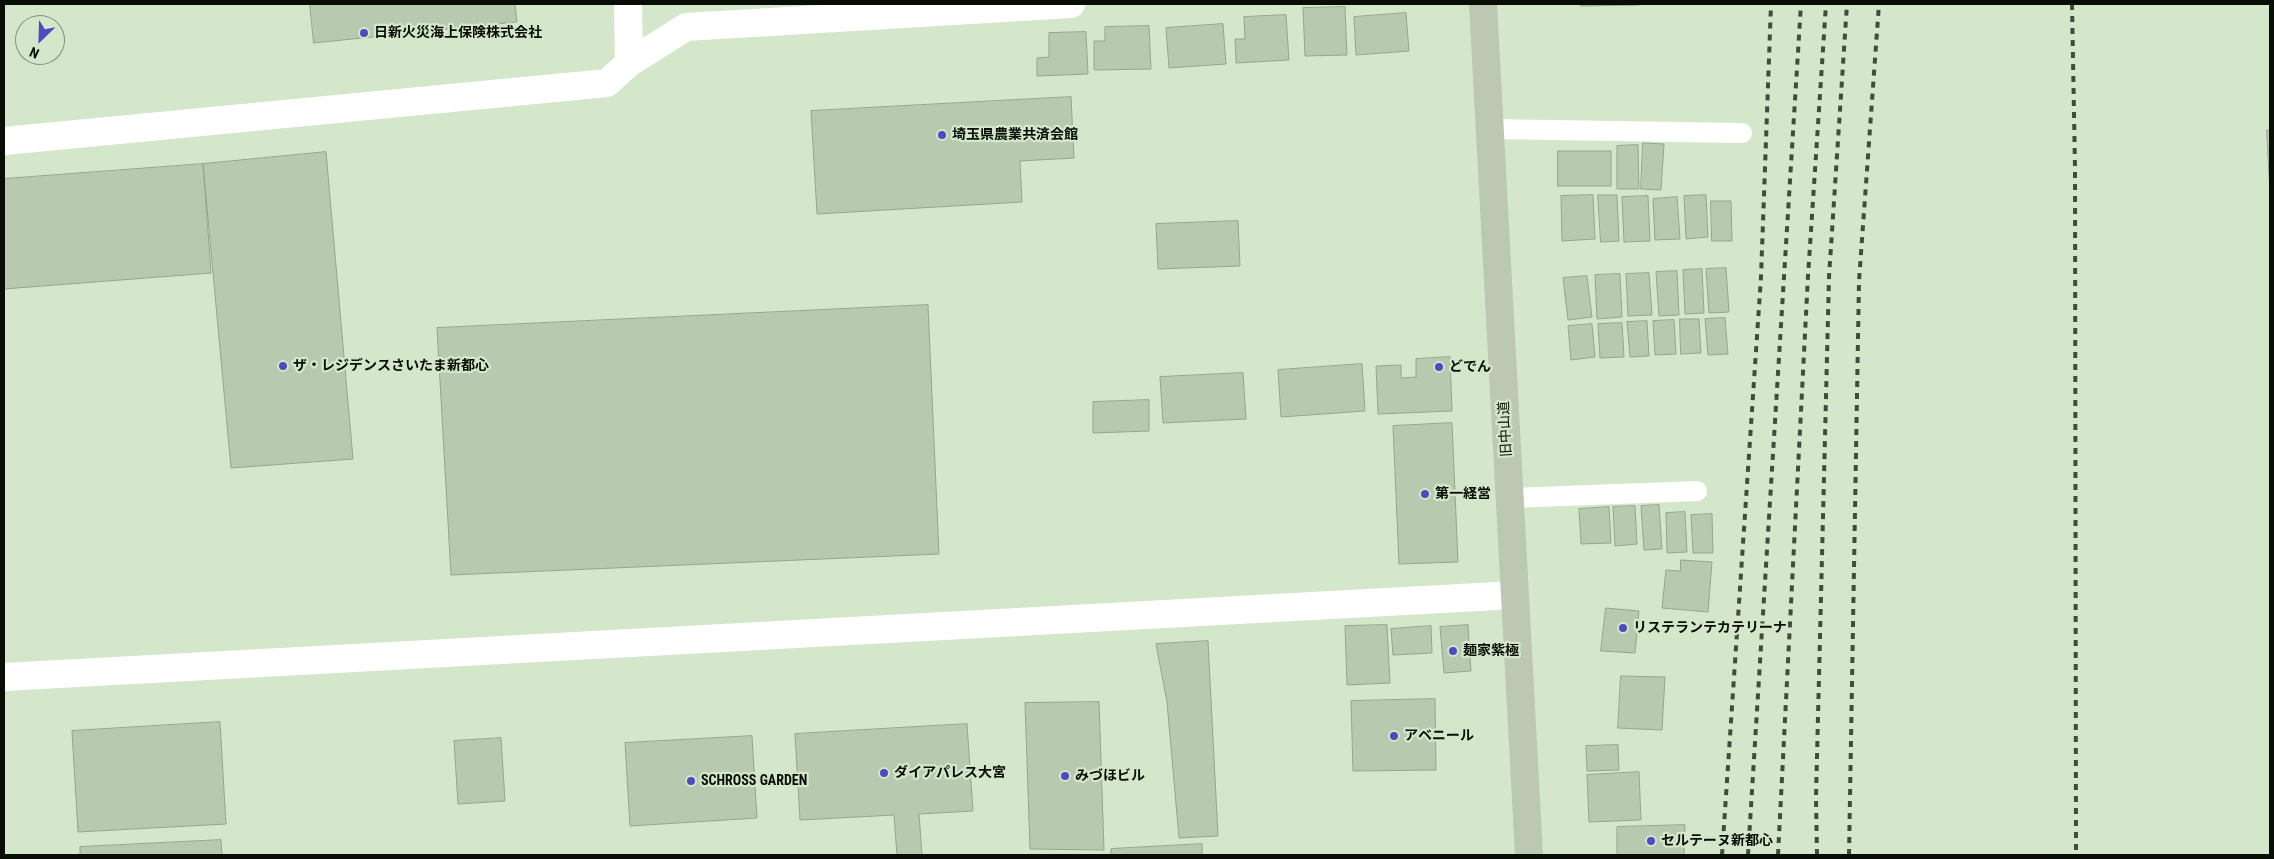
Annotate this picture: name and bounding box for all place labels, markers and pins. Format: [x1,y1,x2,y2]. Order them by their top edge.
place label: 日新火災海上保険株式会社 [374,25,542,41]
marker: 日新火災海上保険株式会社 [358,27,370,39]
place label: 埼玉県農業共済会館 [952,127,1078,143]
marker: 埼玉県農業共済会館 [936,129,948,141]
place label: ザ・レジデンスさいたま新都心 [293,358,489,374]
place label: どでん [1449,359,1491,375]
marker: ザ・レジデンスさいたま新都心 [277,360,289,372]
marker: どでん [1433,361,1445,373]
place label: 第一経営 [1435,486,1491,502]
marker: 第一経営 [1419,488,1431,500]
place label: リステランテカテリーナ [1633,620,1787,636]
marker: リステランテカテリーナ [1617,622,1629,634]
place label: 麺家紫極 [1463,643,1519,659]
marker: 麺家紫極 [1447,645,1459,657]
place label: アベニール [1404,728,1474,744]
marker: アベニール [1388,730,1400,742]
place label: ダイアパレス大宮 [894,765,1006,781]
marker: ダイアパレス大宮 [878,767,890,779]
place label: みづほビル [1075,768,1145,784]
marker: みづほビル [1059,770,1071,782]
place label: SCHROSS GARDEN [701,773,807,789]
marker: SCHROSS GARDEN [685,775,697,787]
place label: セルテーヌ新都心 [1661,833,1773,849]
marker: セルテーヌ新都心 [1645,835,1657,847]

